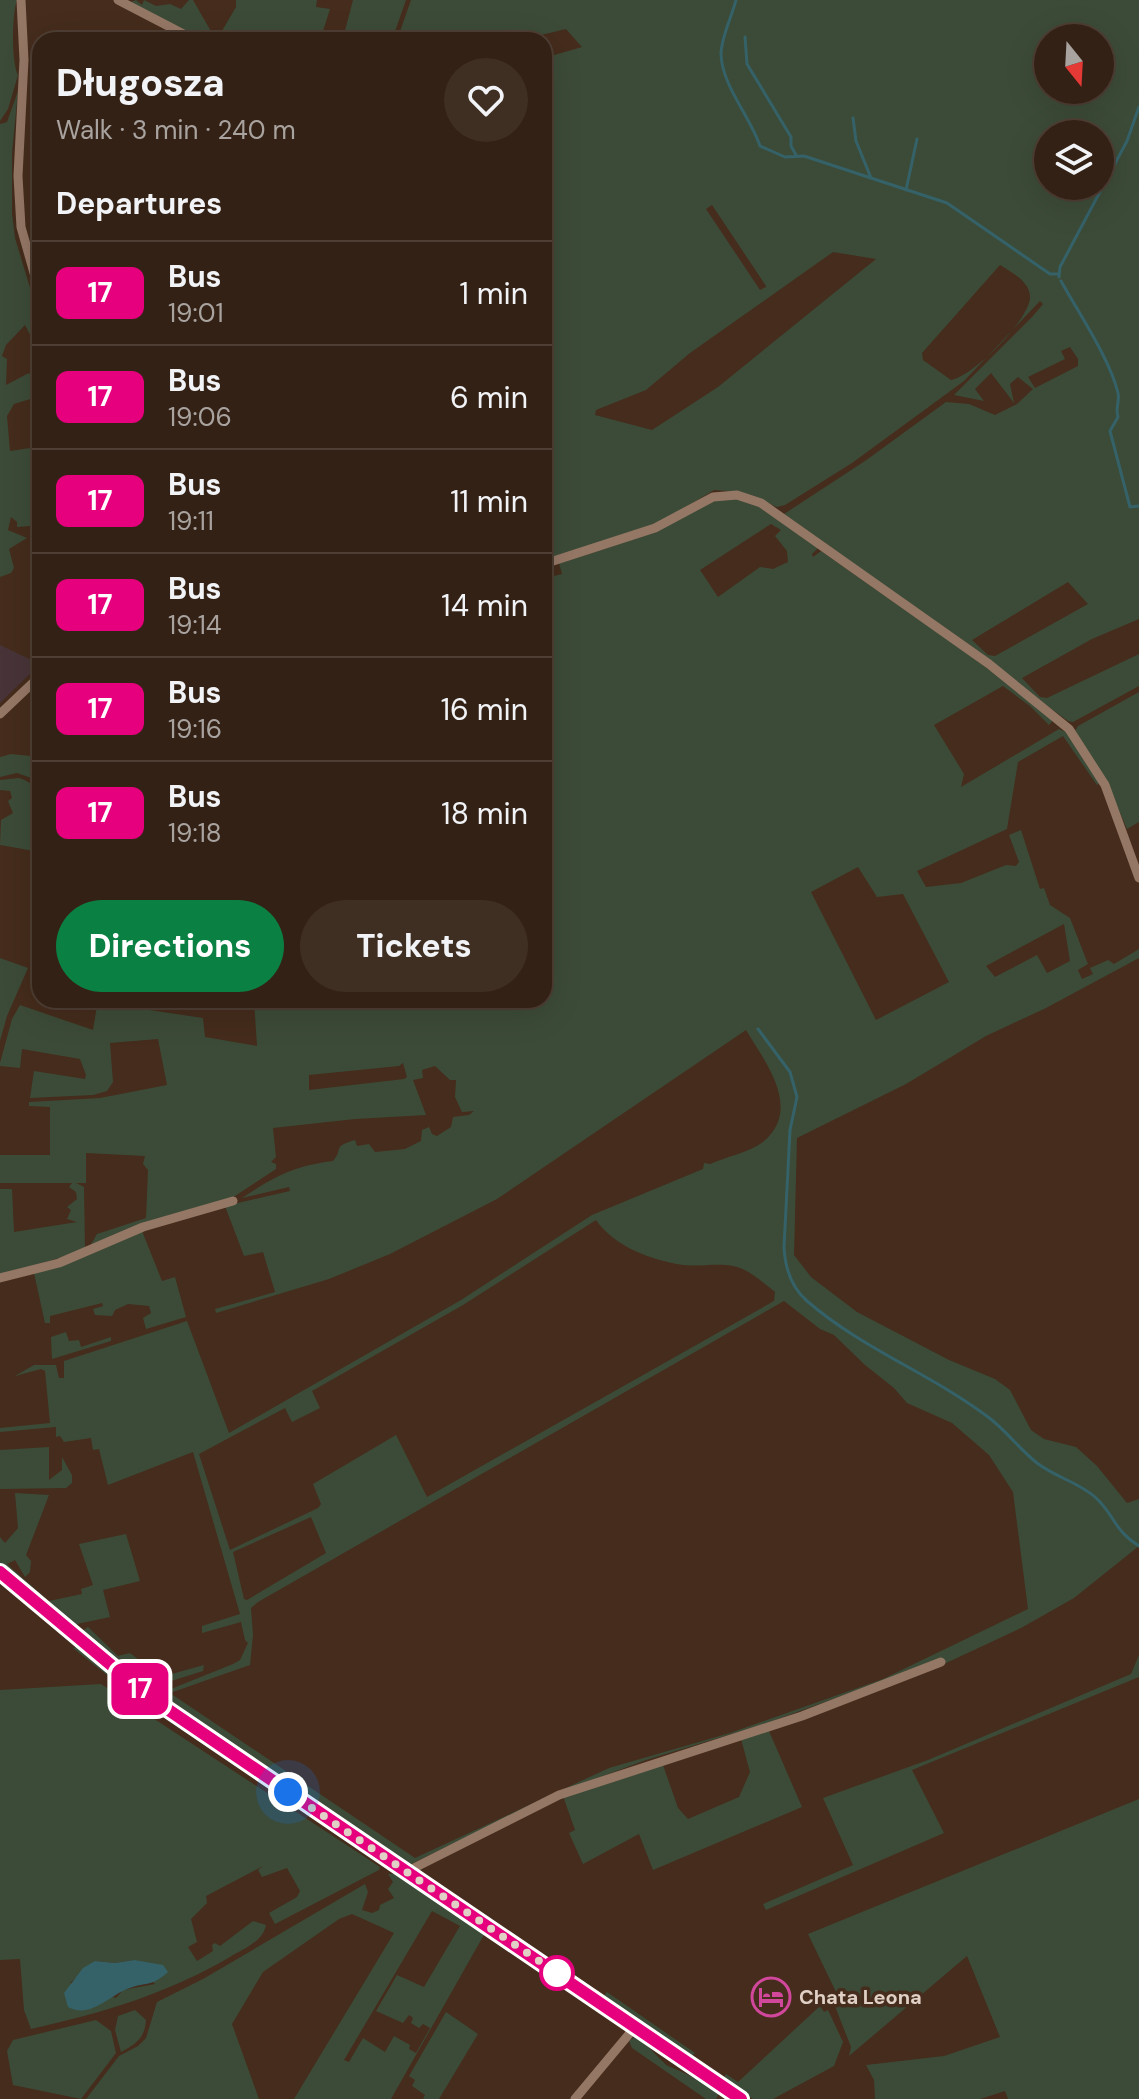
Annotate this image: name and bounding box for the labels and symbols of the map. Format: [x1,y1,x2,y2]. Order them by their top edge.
north arrow [1034,24,1114,104]
line badge: 17 [104,1663,176,1715]
your location [268,1772,308,1812]
unlabelled marker [540,1956,574,1990]
hotel icon: Chata Leona [750,1976,792,2018]
place label: Chata Leona [799,1984,922,2010]

